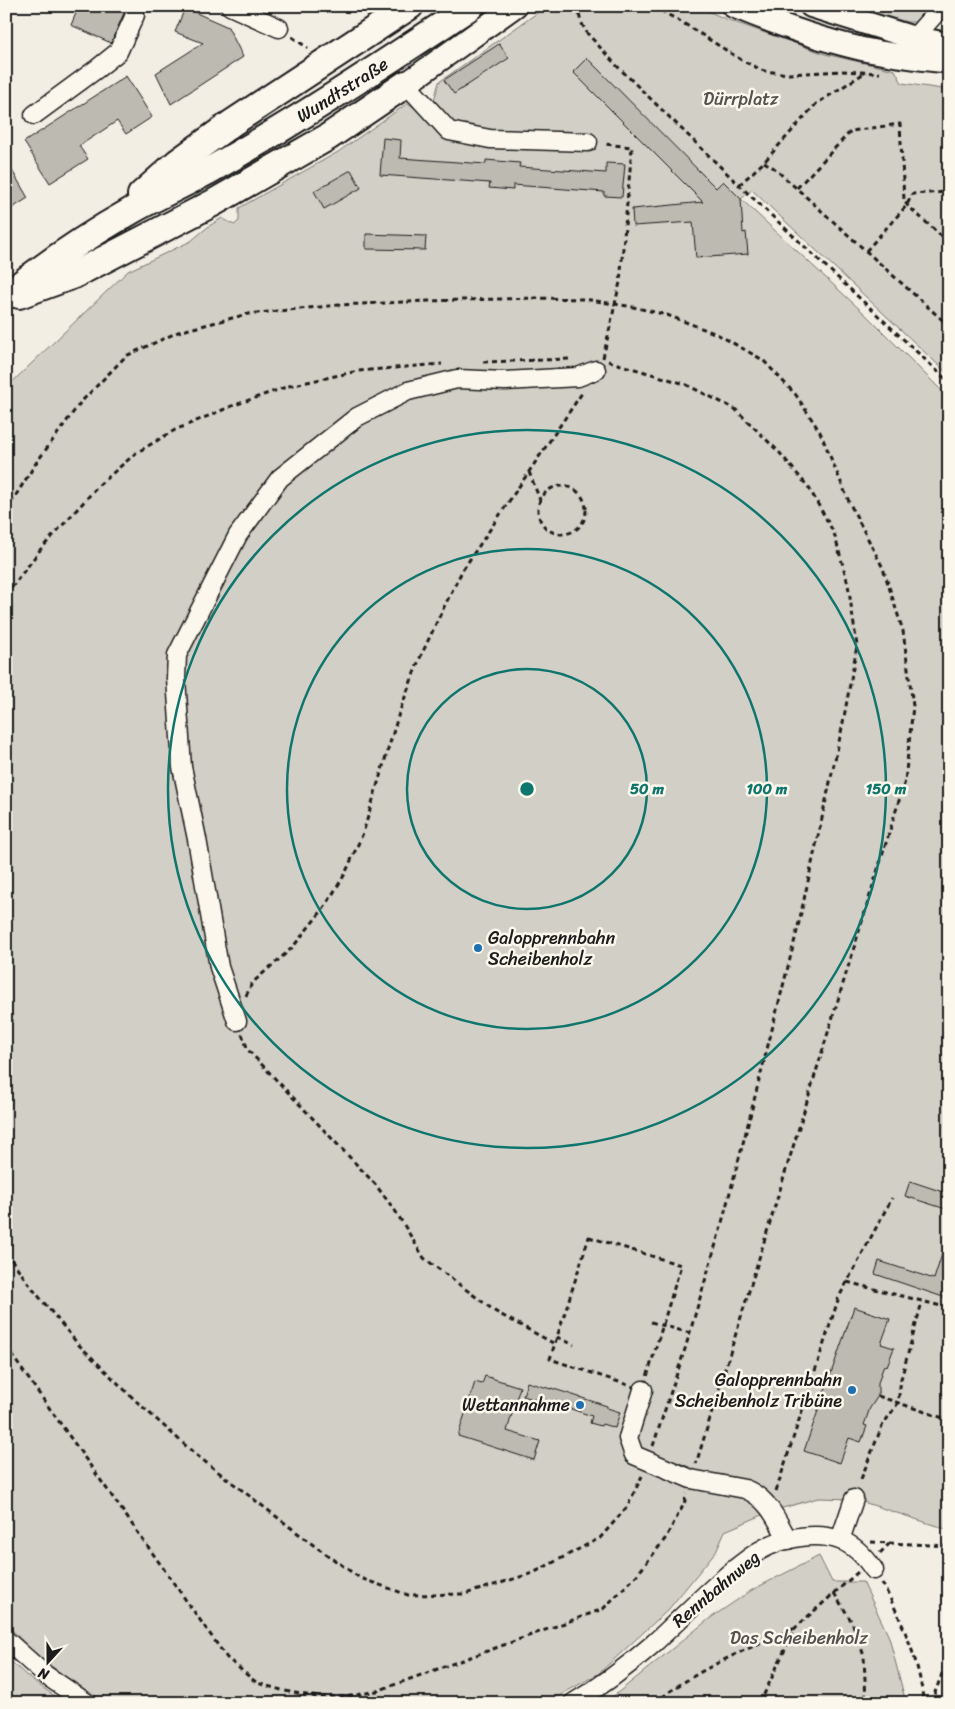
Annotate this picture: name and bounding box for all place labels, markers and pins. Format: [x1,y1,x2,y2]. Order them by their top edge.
centre of rings [518,780,536,798]
place label: Galopprennbahn Scheibenholz [488,922,615,975]
marker: Galopprennbahn Scheibenholz [472,942,484,954]
place label: Galopprennbahn Scheibenholz Tribüne [675,1364,842,1417]
marker: Galopprennbahn Scheibenholz Tribüne [846,1384,858,1396]
place label: Wettannahme [462,1389,570,1421]
marker: Wettannahme [574,1399,586,1411]

